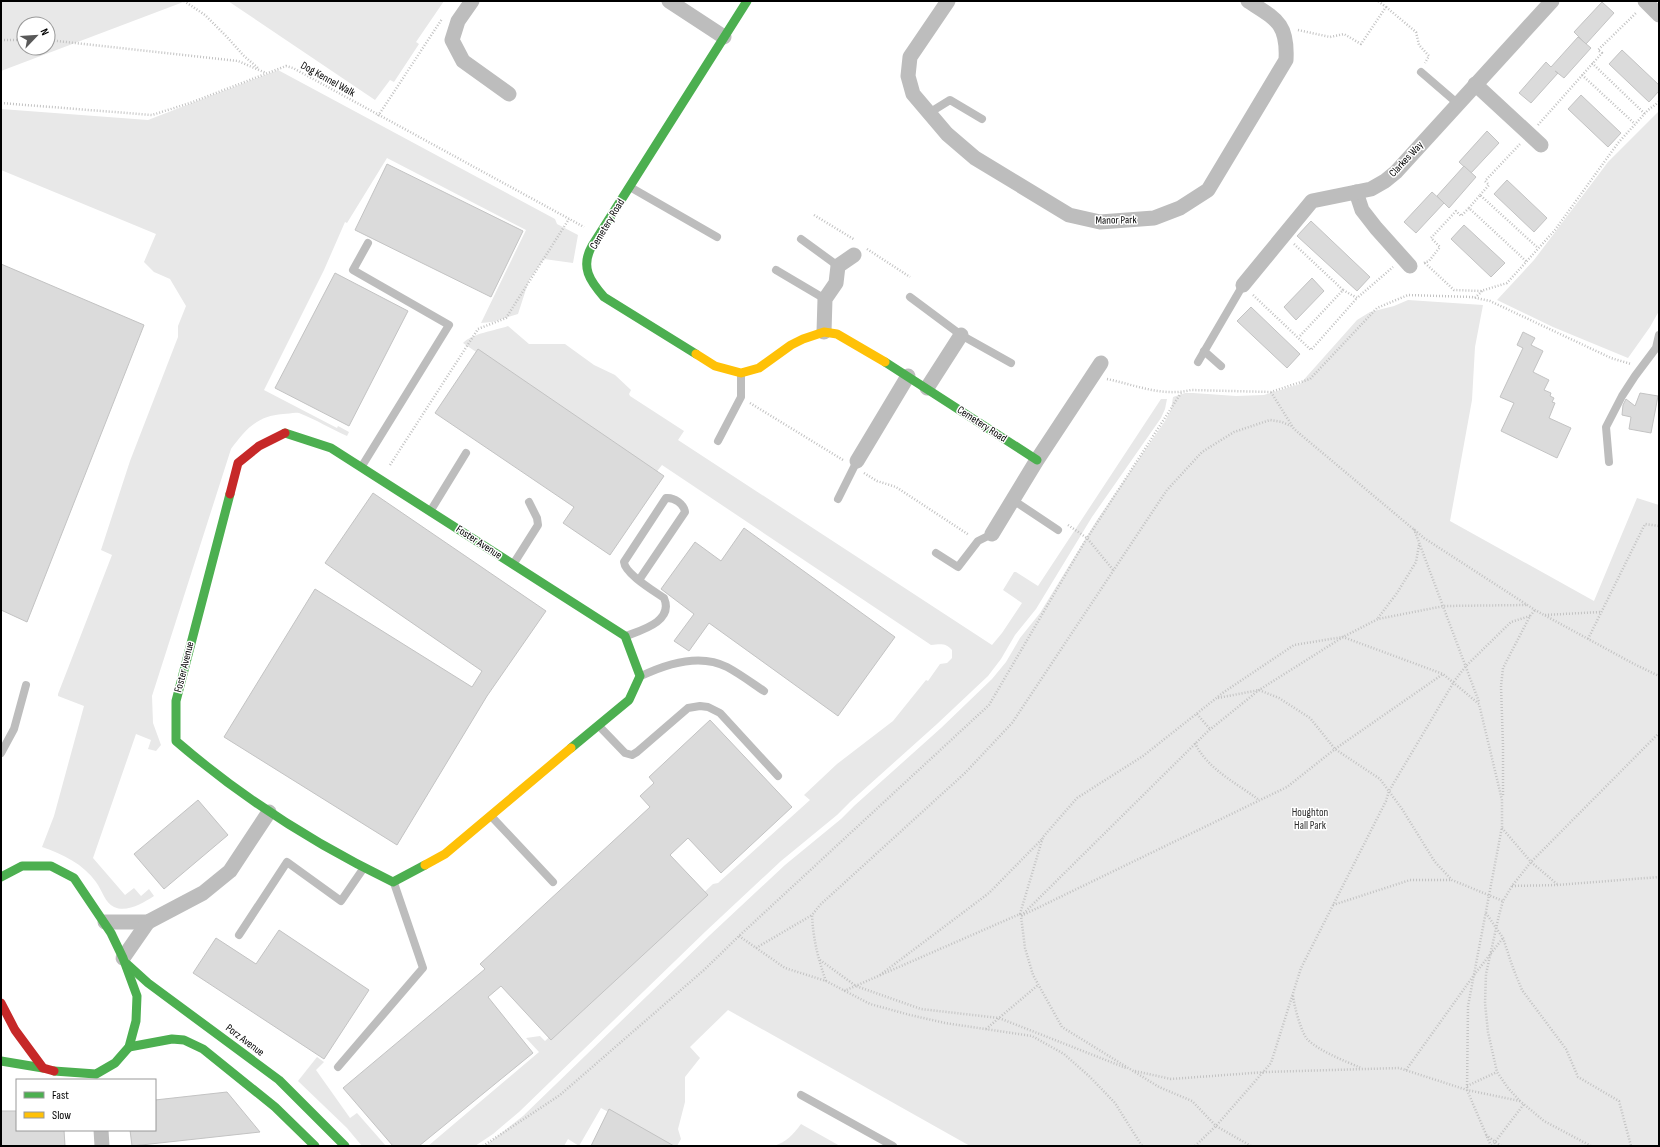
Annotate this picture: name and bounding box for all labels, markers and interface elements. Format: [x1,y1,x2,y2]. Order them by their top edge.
north arrow [16,16,56,56]
text: N [37,27,52,38]
street label: Dog Kennel Walk [298,59,358,100]
street label: Clarkes Way [1386,138,1426,180]
street label: Cemetery Road [587,196,627,252]
street label: Manor Park [1095,213,1137,227]
street label: Cemetery Road [955,403,1010,445]
street label: Foster Avenue [454,522,504,562]
street label: Foster Avenue [171,640,197,694]
park label: Houghton Hall Park [1292,806,1329,832]
street label: Porz Avenue [223,1021,267,1059]
legend [16,1079,156,1131]
text: Fast [52,1088,69,1103]
text: Slow [52,1108,71,1123]

